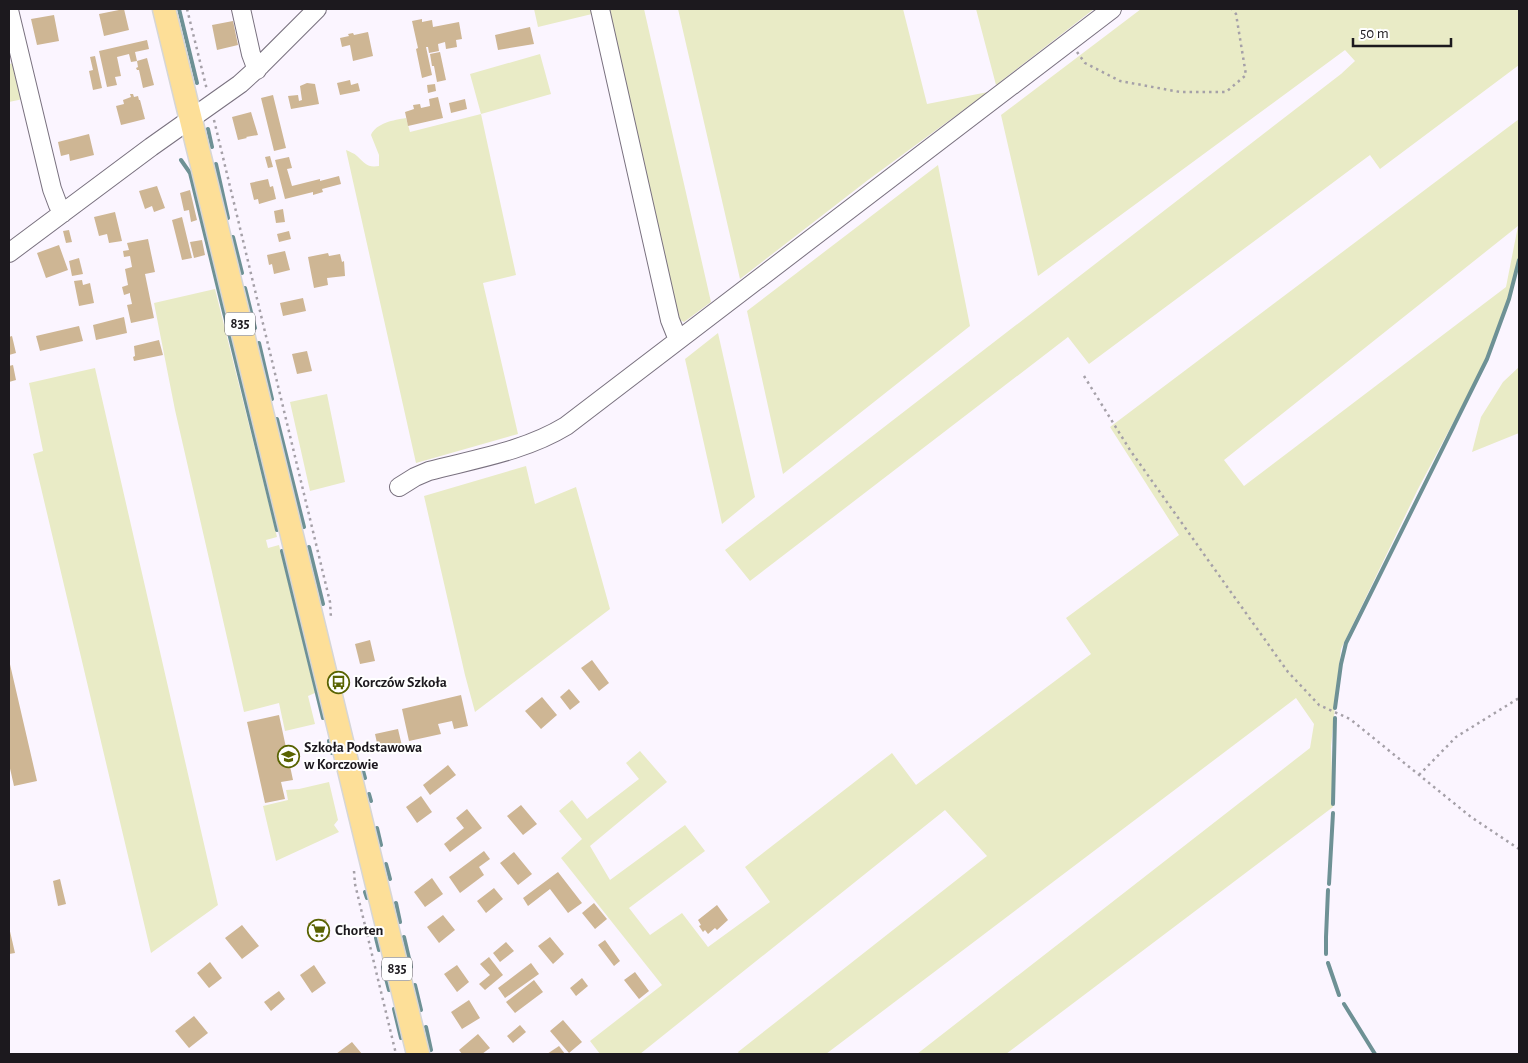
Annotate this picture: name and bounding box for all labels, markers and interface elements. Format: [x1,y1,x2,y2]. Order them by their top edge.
scale bar [1353,15,1450,47]
text: 50 m [1360,26,1389,41]
road number: 835 [225,312,255,336]
bus stop icon: Korczów Szkoła [326,670,350,694]
place label: Korczów Szkoła [354,675,447,690]
place label: Szkoła Podstawowa w Korczowie [304,740,422,772]
school or university icon: Szkoła Podstawowa w Korczowie [276,744,300,768]
supermarket icon: Chorten [307,918,331,942]
place label: Chorten [335,923,383,938]
road number: 835 [382,958,412,981]

